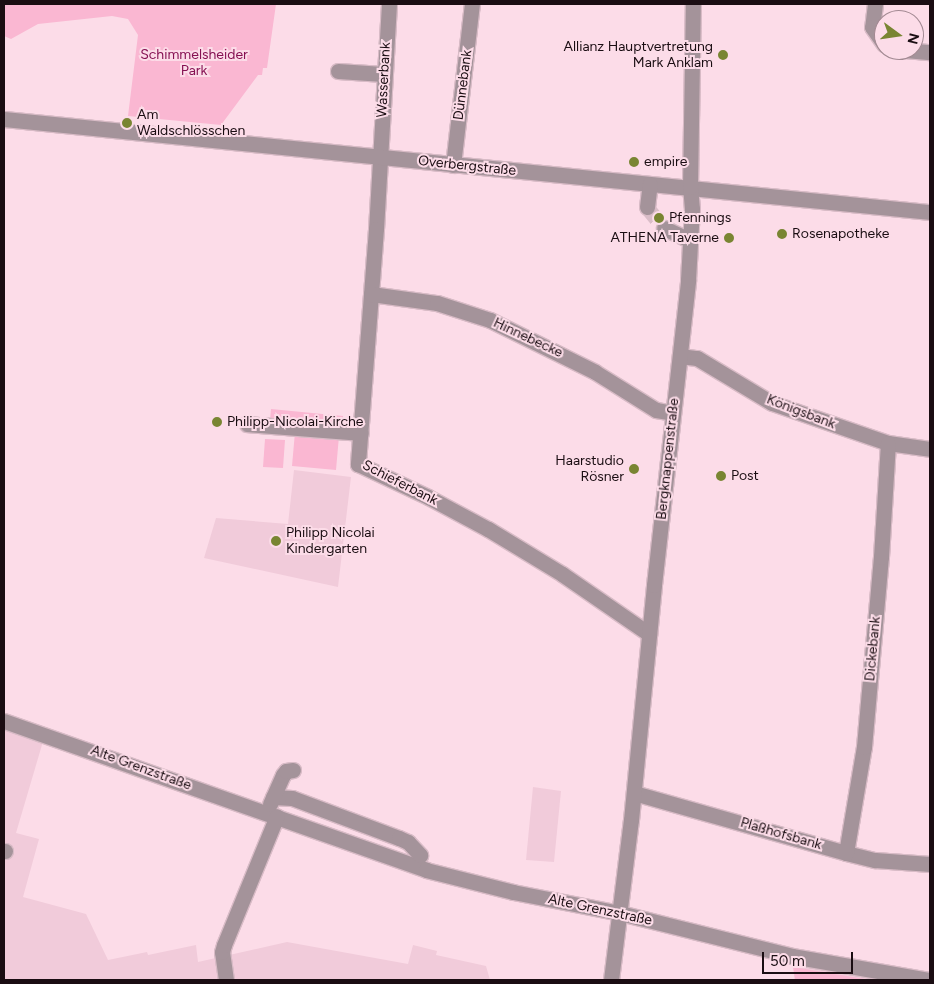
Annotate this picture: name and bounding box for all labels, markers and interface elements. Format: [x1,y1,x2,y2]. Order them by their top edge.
north arrow [874,10,924,60]
text: N [904,31,923,46]
place label: Allianz Hauptvertretung Mark Anklam [564,39,713,72]
street label: Wasserbank [374,42,394,118]
park label: Schimmelsheider Park [140,47,248,80]
street label: Dünnebank [450,49,476,121]
marker: Allianz Hauptvertretung Mark Anklam [717,49,729,61]
place label: Am Waldschlösschen [137,107,245,140]
marker: Am Waldschlösschen [121,117,133,129]
street label: Overbergstraße [417,153,517,179]
place label: empire [644,154,687,170]
marker: empire [628,156,640,168]
place label: Pfennings [669,210,731,226]
marker: Pfennings [653,212,665,224]
place label: Rosenapotheke [792,226,889,242]
marker: Rosenapotheke [776,228,788,240]
place label: ATHENA Taverne [611,230,719,246]
marker: ATHENA Taverne [723,232,735,244]
street label: Hinnebecke [491,315,565,361]
street label: Königsbank [764,391,838,433]
street label: Bergknappenstraße [653,397,683,521]
place label: Philipp-Nicolai-Kirche [227,414,364,430]
marker: Philipp-Nicolai-Kirche [211,416,223,428]
place label: Haarstudio Rösner [555,453,624,486]
street label: Schieferbank [360,457,440,509]
marker: Haarstudio Rösner [628,463,640,475]
place label: Post [731,468,759,484]
marker: Post [715,470,727,482]
place label: Philipp Nicolai Kindergarten [286,525,375,558]
marker: Philipp Nicolai Kindergarten [270,535,282,547]
street label: Dickebank [862,616,884,682]
street label: Alte Grenzstraße [88,742,194,794]
street label: Plaßhofsbank [738,814,824,854]
street label: Alte Grenzstraße [546,891,654,929]
scale bar [764,942,855,974]
text: 50 m [770,952,805,970]

